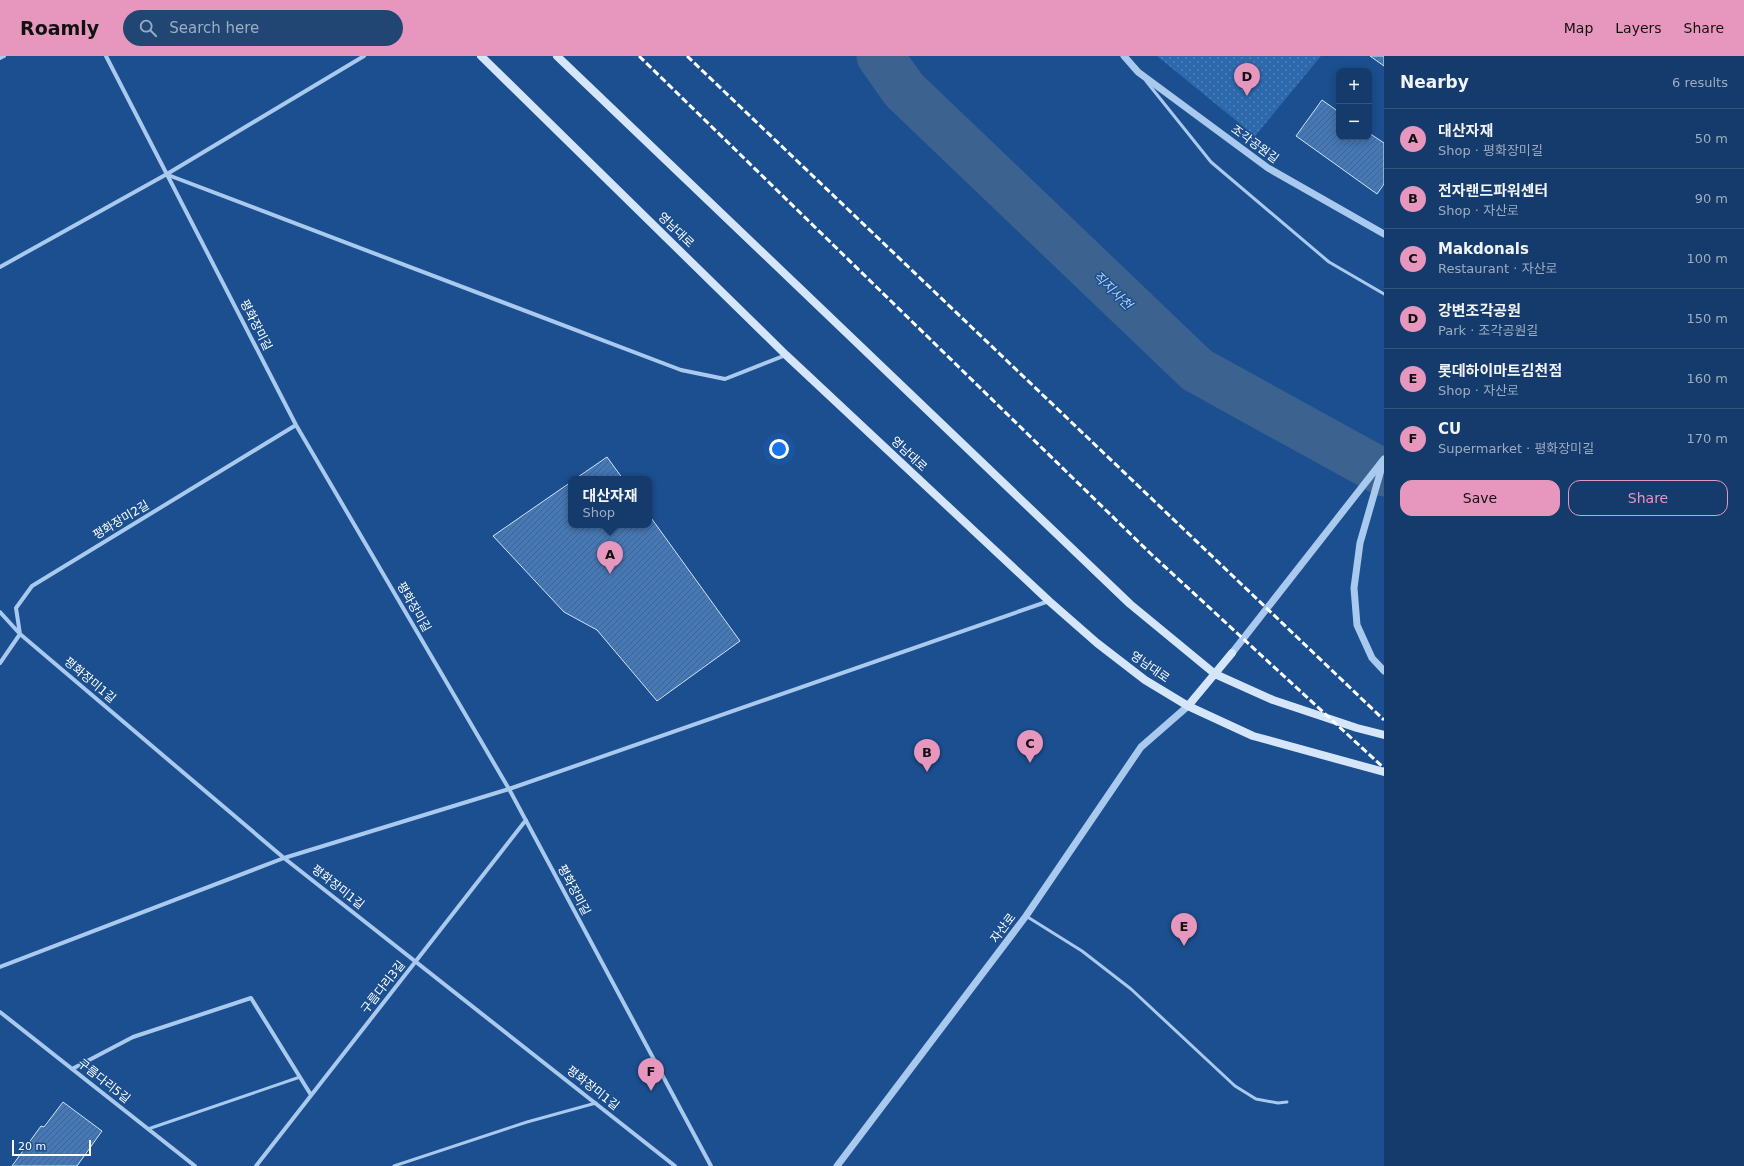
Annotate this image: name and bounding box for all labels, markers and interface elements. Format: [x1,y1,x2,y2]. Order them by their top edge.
search box [123,10,403,46]
text: Roamly [20,17,99,39]
icon: search [137,17,159,39]
text: Search here [169,19,259,37]
text: Map [1564,20,1593,36]
text: Layers [1615,20,1662,36]
text: Share [1684,20,1724,36]
pin: D [1234,63,1260,96]
map controls [1336,68,1372,140]
button: + [1336,68,1372,104]
text: Nearby [1400,72,1469,92]
text: 6 results [1672,75,1728,90]
button: − [1336,104,1372,140]
street label: 조각공원길 [1229,122,1281,166]
text: 대산자재 [1438,122,1493,140]
text: A [1408,131,1418,146]
text: 50 m [1695,131,1728,146]
text: Shop · 평화장미길 [1438,143,1543,158]
text: 전자랜드파워센터 [1438,182,1548,200]
text: B [1408,191,1418,206]
text: 90 m [1695,191,1728,206]
text: Shop · 자산로 [1438,203,1519,218]
street label: 영남대로 [655,210,697,250]
text: Makdonals [1438,240,1529,258]
text: C [1408,251,1418,266]
text: 100 m [1686,251,1728,266]
text: Restaurant · 자산로 [1438,261,1557,276]
water label: 직지사천 [1090,268,1136,313]
street label: 평화장미길 [237,297,275,353]
text: 강변조각공원 [1438,302,1521,320]
text: D [1408,311,1418,326]
text: 150 m [1686,311,1728,326]
text: Park · 조각공원길 [1438,323,1538,338]
text: 롯데하이마트김천점 [1438,362,1562,380]
text: E [1409,371,1417,386]
text: 160 m [1686,371,1728,386]
text: Shop · 자산로 [1438,383,1519,398]
text: CU [1438,420,1461,438]
text: F [1409,431,1417,446]
text: 170 m [1686,431,1728,446]
street label: 영남대로 [888,434,930,474]
your location [769,439,789,459]
text: Supermarket · 평화장미길 [1438,441,1594,456]
popup [568,476,652,528]
button: Save [1400,480,1560,516]
button: Share [1568,480,1728,516]
text: 대산자재 [582,487,638,505]
street label: 평화장미2길 [90,498,152,542]
text: Shop [582,505,615,520]
pin: A [597,541,623,574]
street label: 평화장미길 [394,580,434,634]
street label: 영남대로 [1128,649,1172,685]
street label: 평화장미1길 [61,654,119,706]
pin: C [1017,730,1043,763]
pin: B [914,739,940,772]
street label: 평화장미1길 [309,862,367,912]
street label: 평화장미길 [555,862,593,918]
street label: 자산로 [987,911,1019,945]
pin: E [1171,913,1197,946]
street label: 구름다리3길 [358,958,408,1016]
street label: 구름다리5길 [75,1056,133,1106]
pin: F [638,1058,664,1091]
street label: 평화장미1길 [564,1063,622,1113]
scale bar [12,1138,91,1157]
text: 20 m [18,1140,46,1153]

